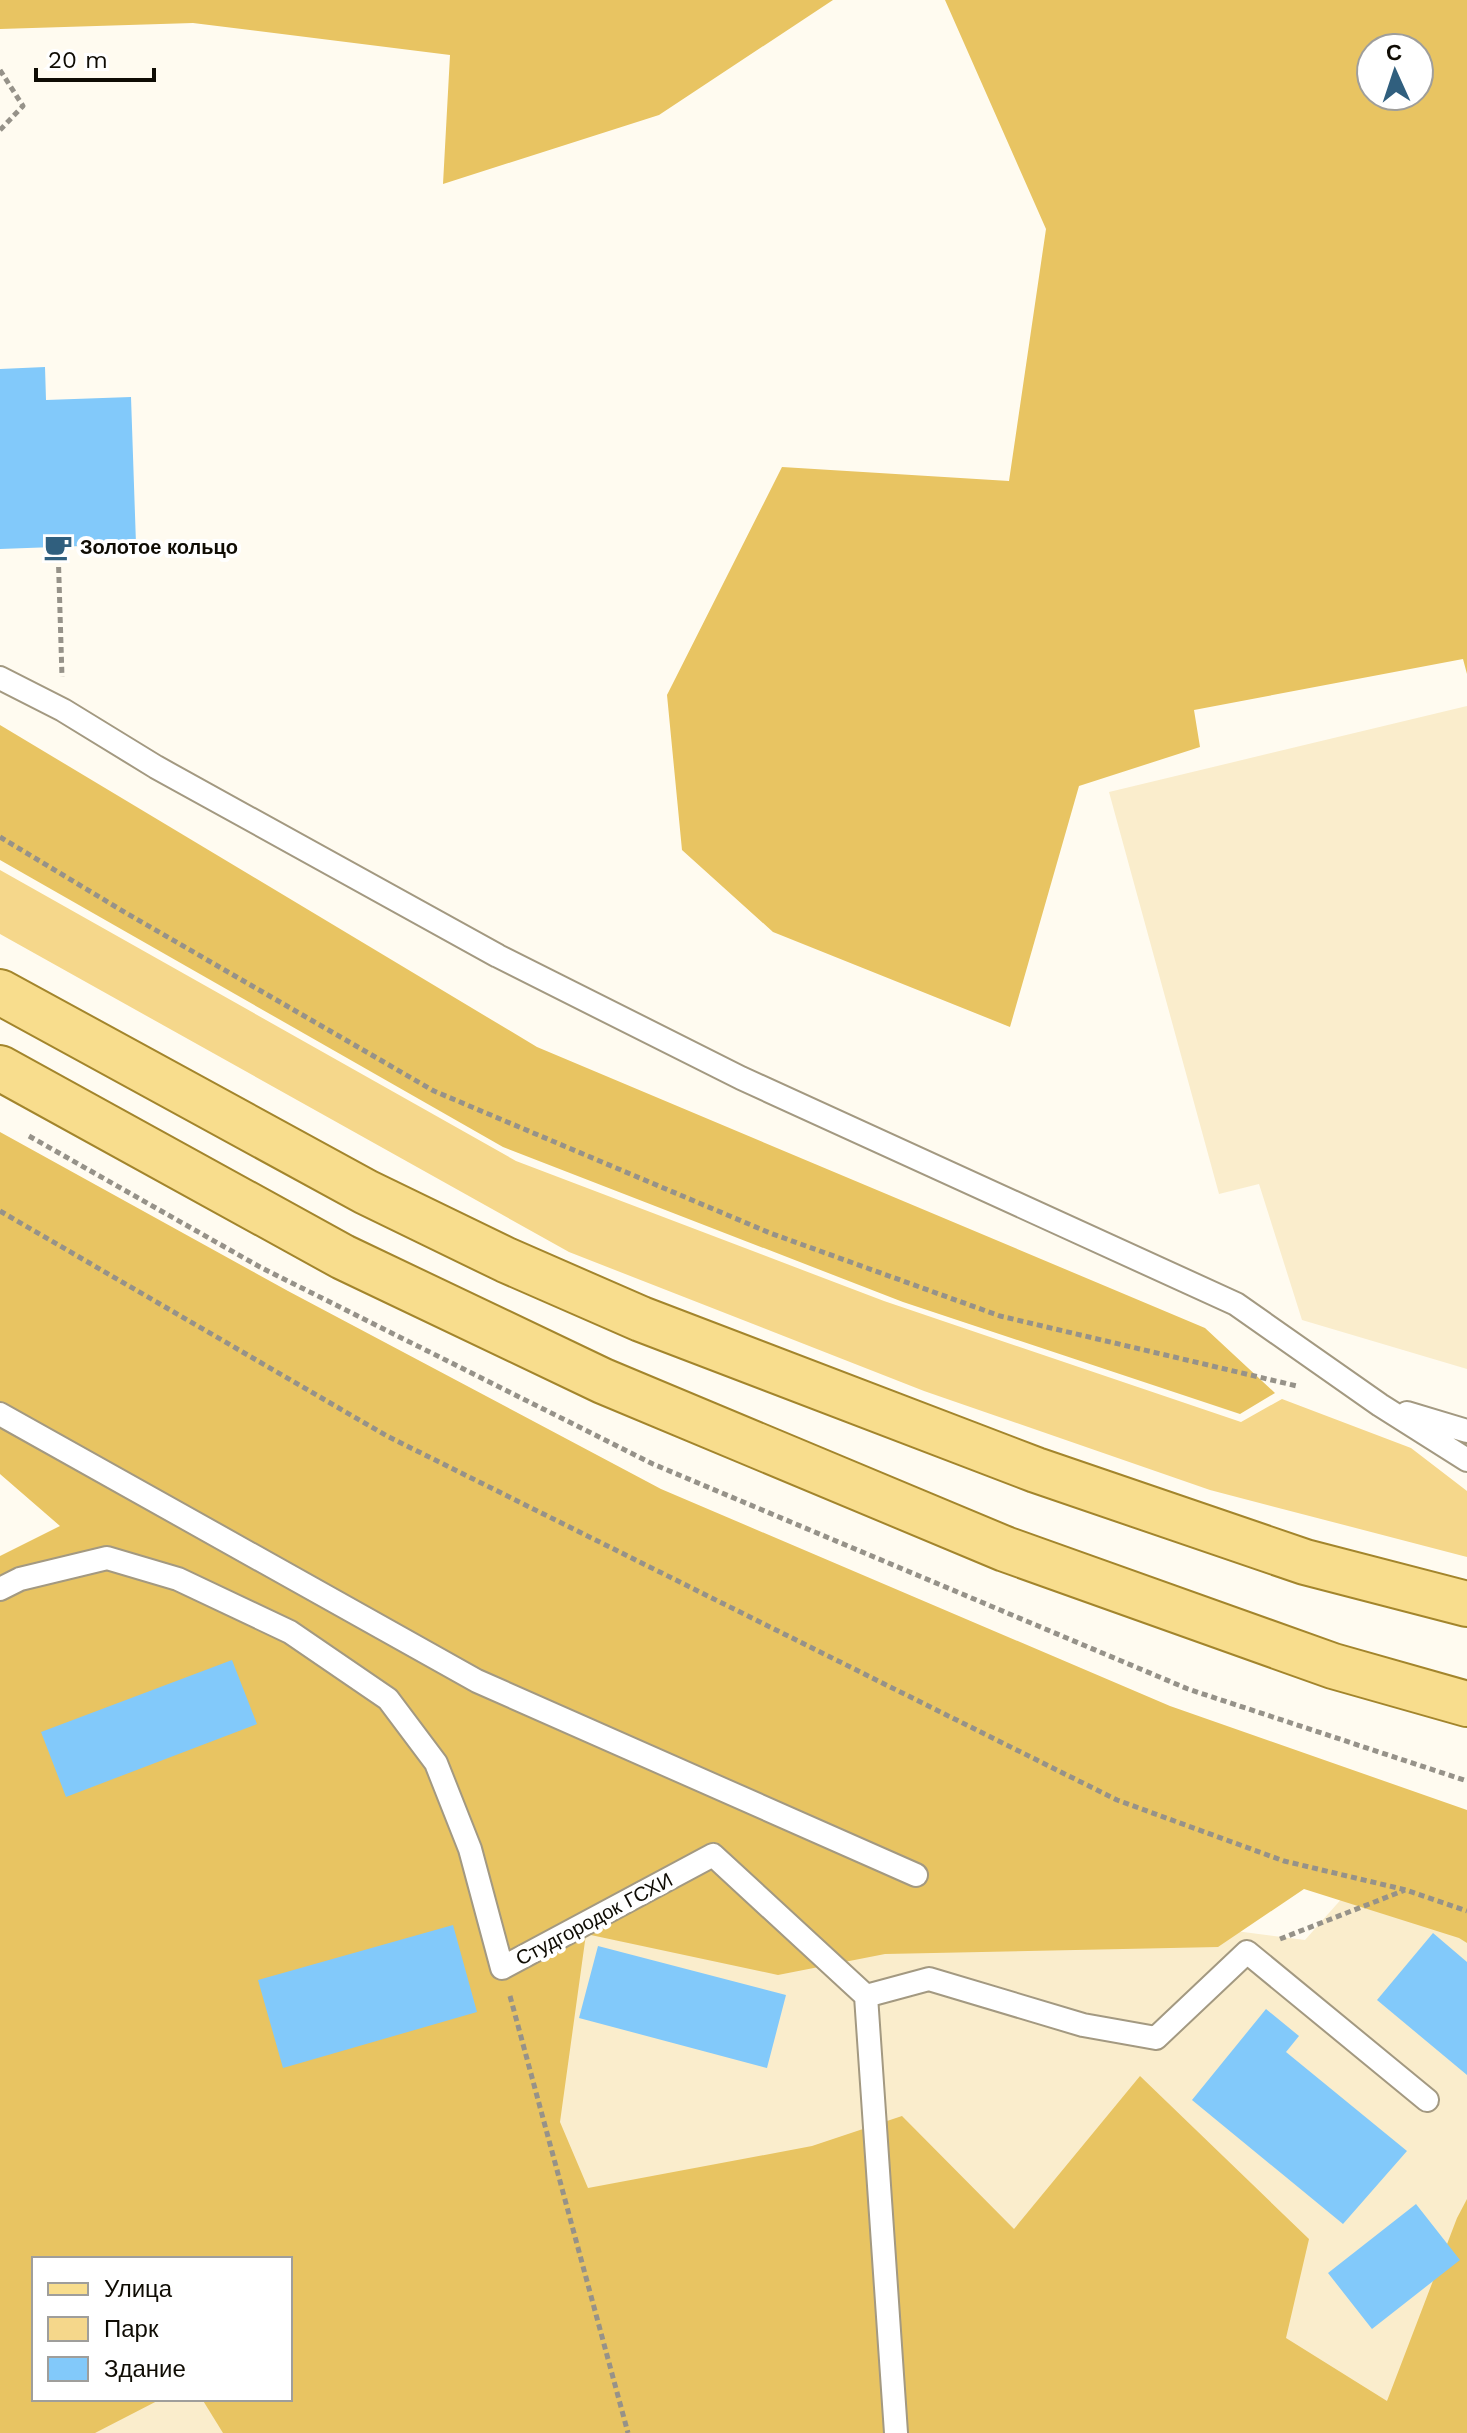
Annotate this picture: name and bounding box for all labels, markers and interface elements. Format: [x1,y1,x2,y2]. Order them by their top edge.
scale bar [36,32,154,82]
north arrow [1355,32,1435,112]
text: С [1385,40,1403,65]
text: 20 m [48,46,108,74]
cafe icon: Золотое кольцо [43,532,73,562]
place label: Золотое кольцо [80,535,238,559]
street label: Студгородок ГСХИ [512,1868,676,1970]
legend [32,2257,292,2401]
text: Улица [104,2275,173,2303]
text: Парк [104,2315,159,2343]
text: Здание [104,2355,186,2383]

